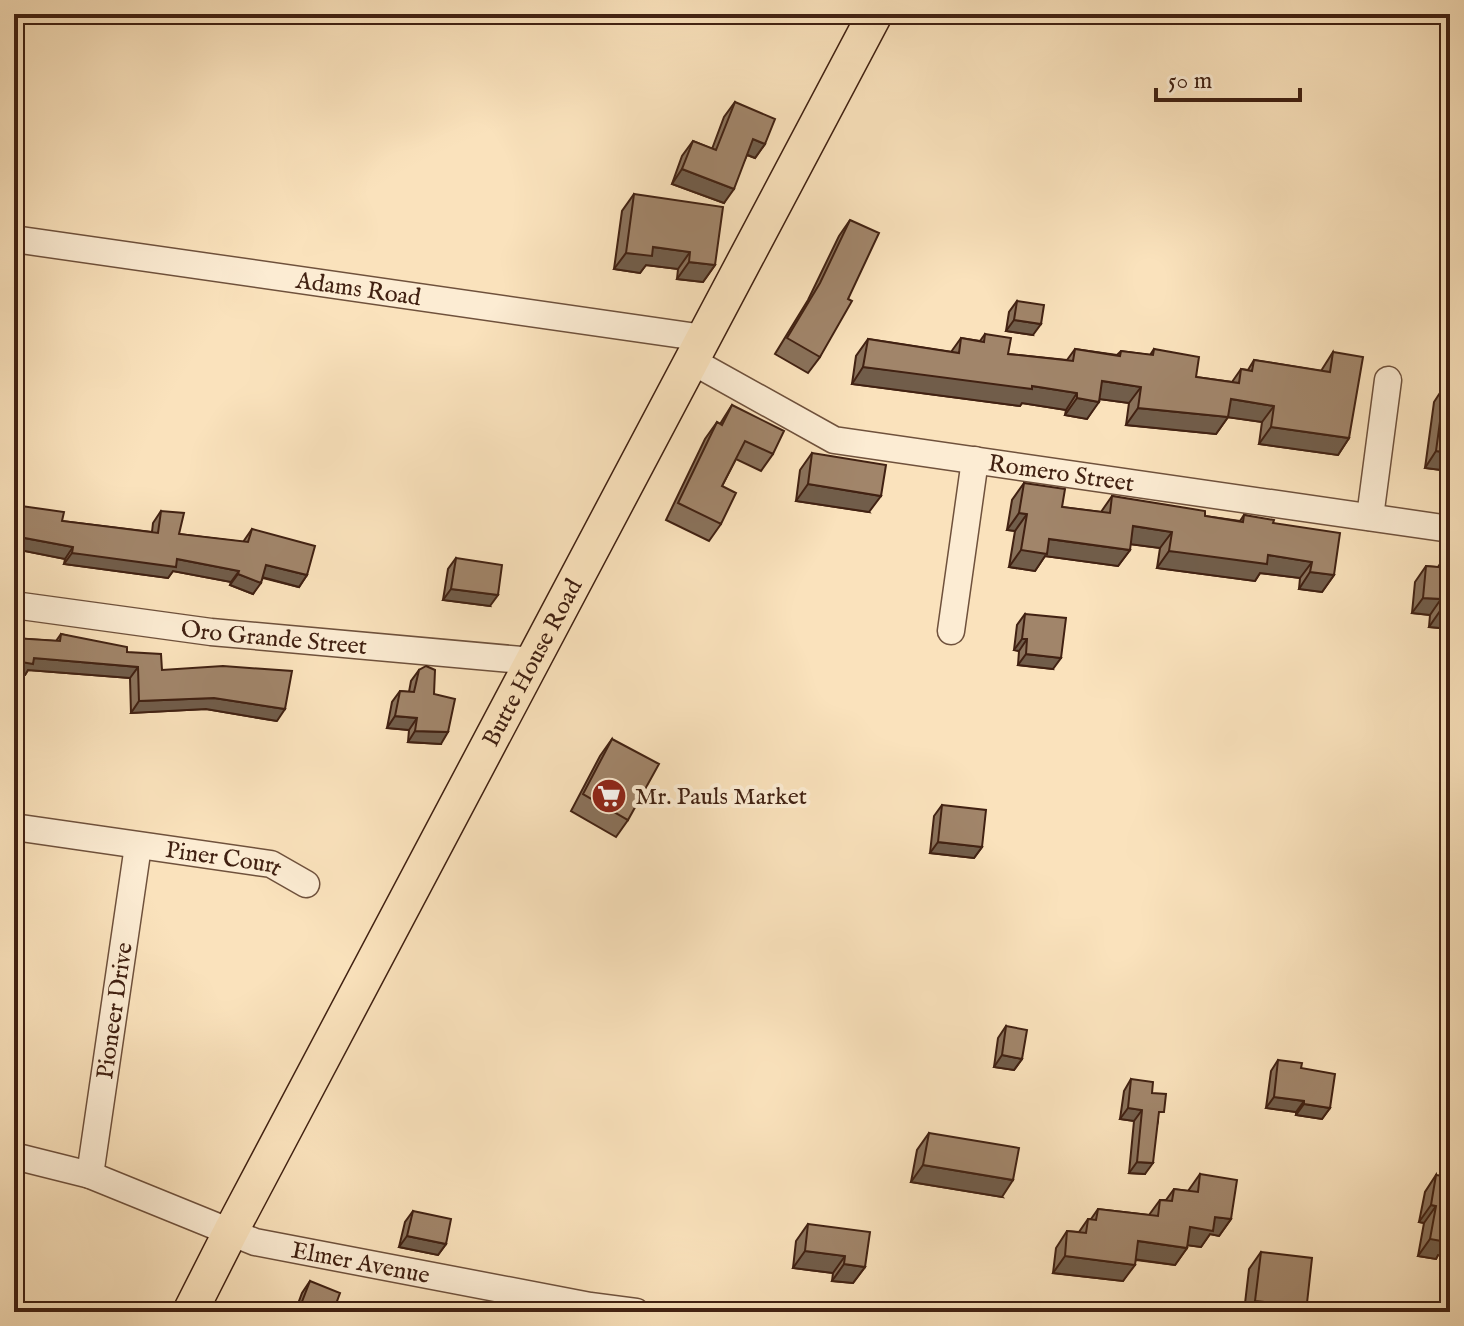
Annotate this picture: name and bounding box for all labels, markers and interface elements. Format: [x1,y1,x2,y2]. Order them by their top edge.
scale bar [1156,52,1300,102]
text: 50 m [1168,66,1212,97]
street label: Adams Road [293,265,423,314]
street label: Romero Street [986,448,1136,500]
street label: Butte House Road [476,574,590,752]
street label: Oro Grande Street [179,614,368,663]
supermarket icon: Mr. Pauls Market [590,777,628,815]
place label: Mr. Pauls Market [635,782,807,813]
street label: Piner Court [163,835,288,884]
street label: Pioneer Drive [90,941,141,1081]
street label: Elmer Avenue [289,1235,432,1292]

